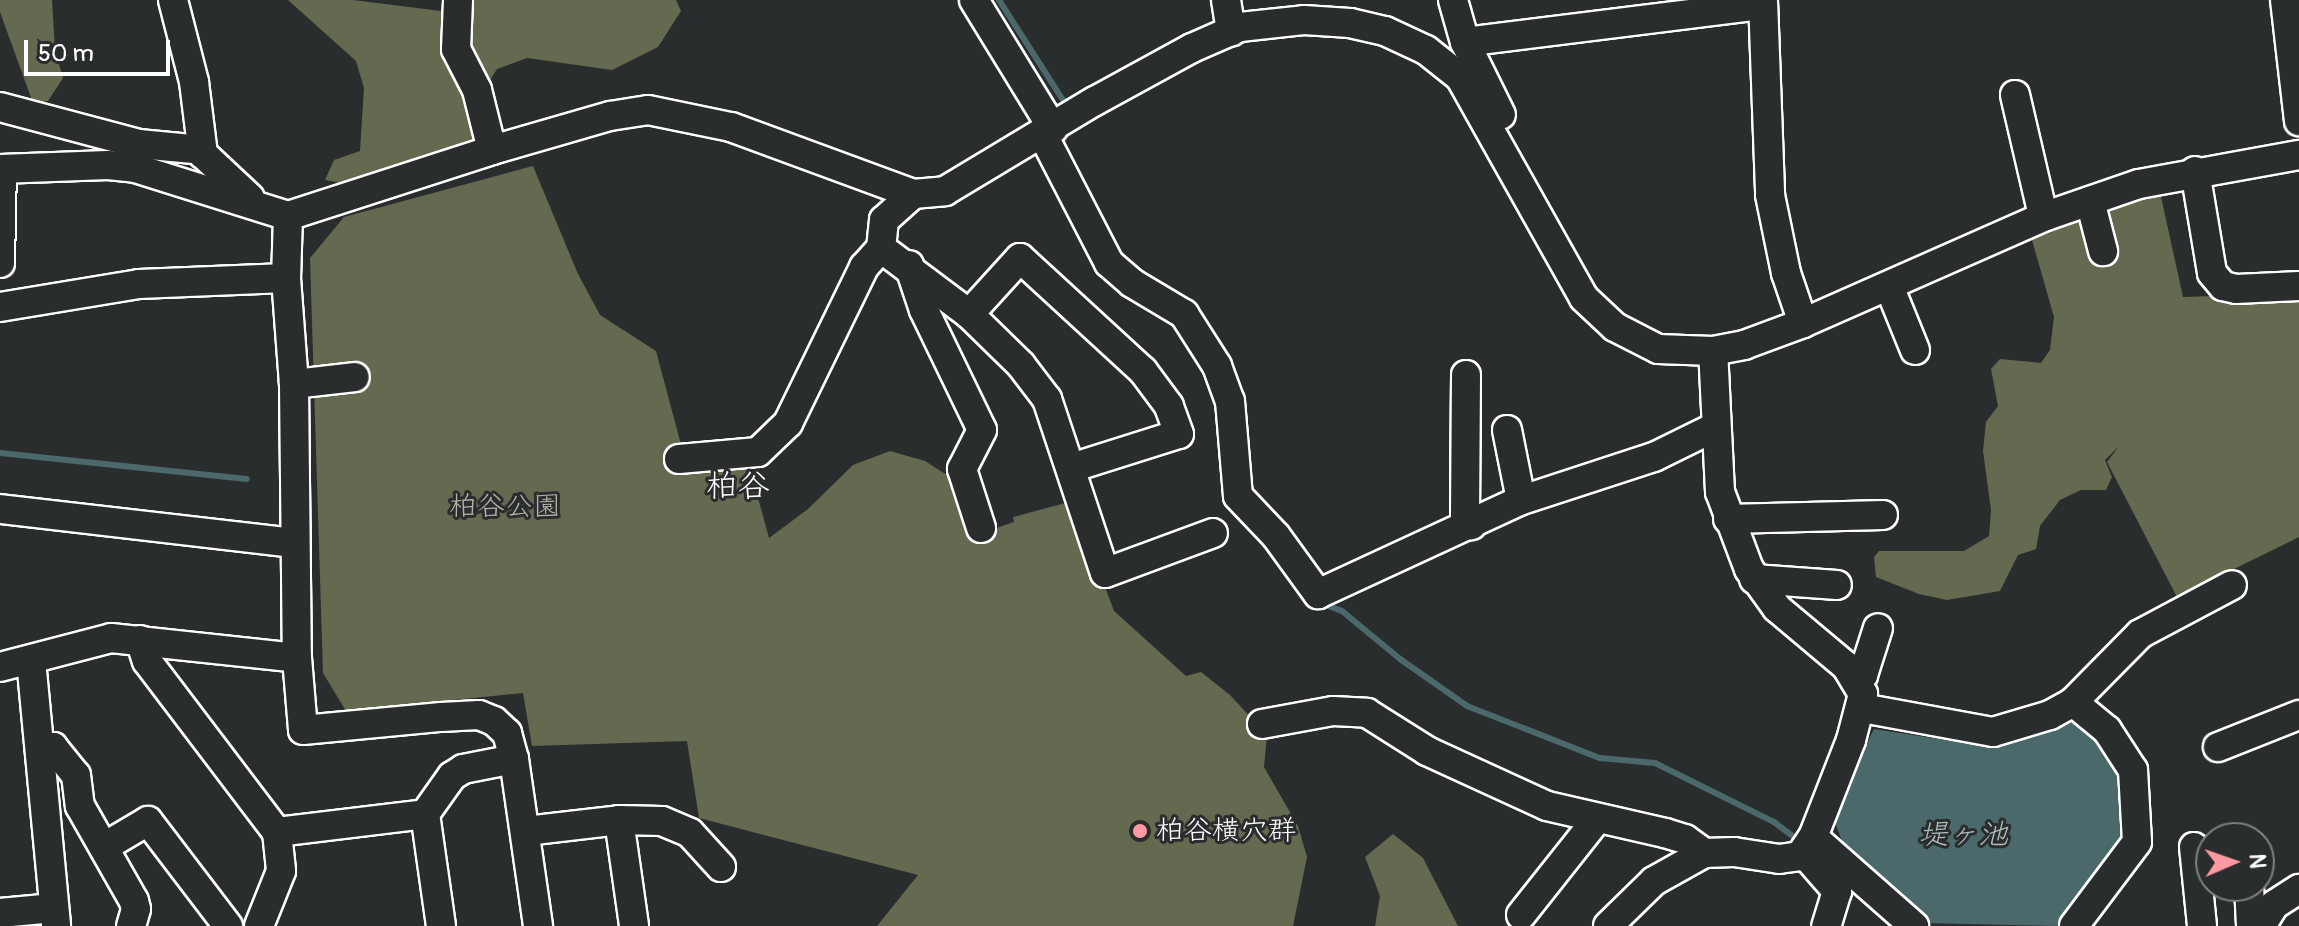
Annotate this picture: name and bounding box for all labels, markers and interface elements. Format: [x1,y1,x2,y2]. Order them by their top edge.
scale bar [28,24,174,74]
text: 50 m [38,39,94,68]
district label: 柏谷 [706,467,770,505]
park label: 柏谷公園 [449,490,561,524]
place label: 柏谷横穴群 [1156,814,1296,848]
water label: 堤ヶ池 [1918,817,2008,853]
marker: 柏谷横穴群 [1131,822,1149,840]
north arrow [2195,822,2275,902]
text: N [2243,853,2271,869]

